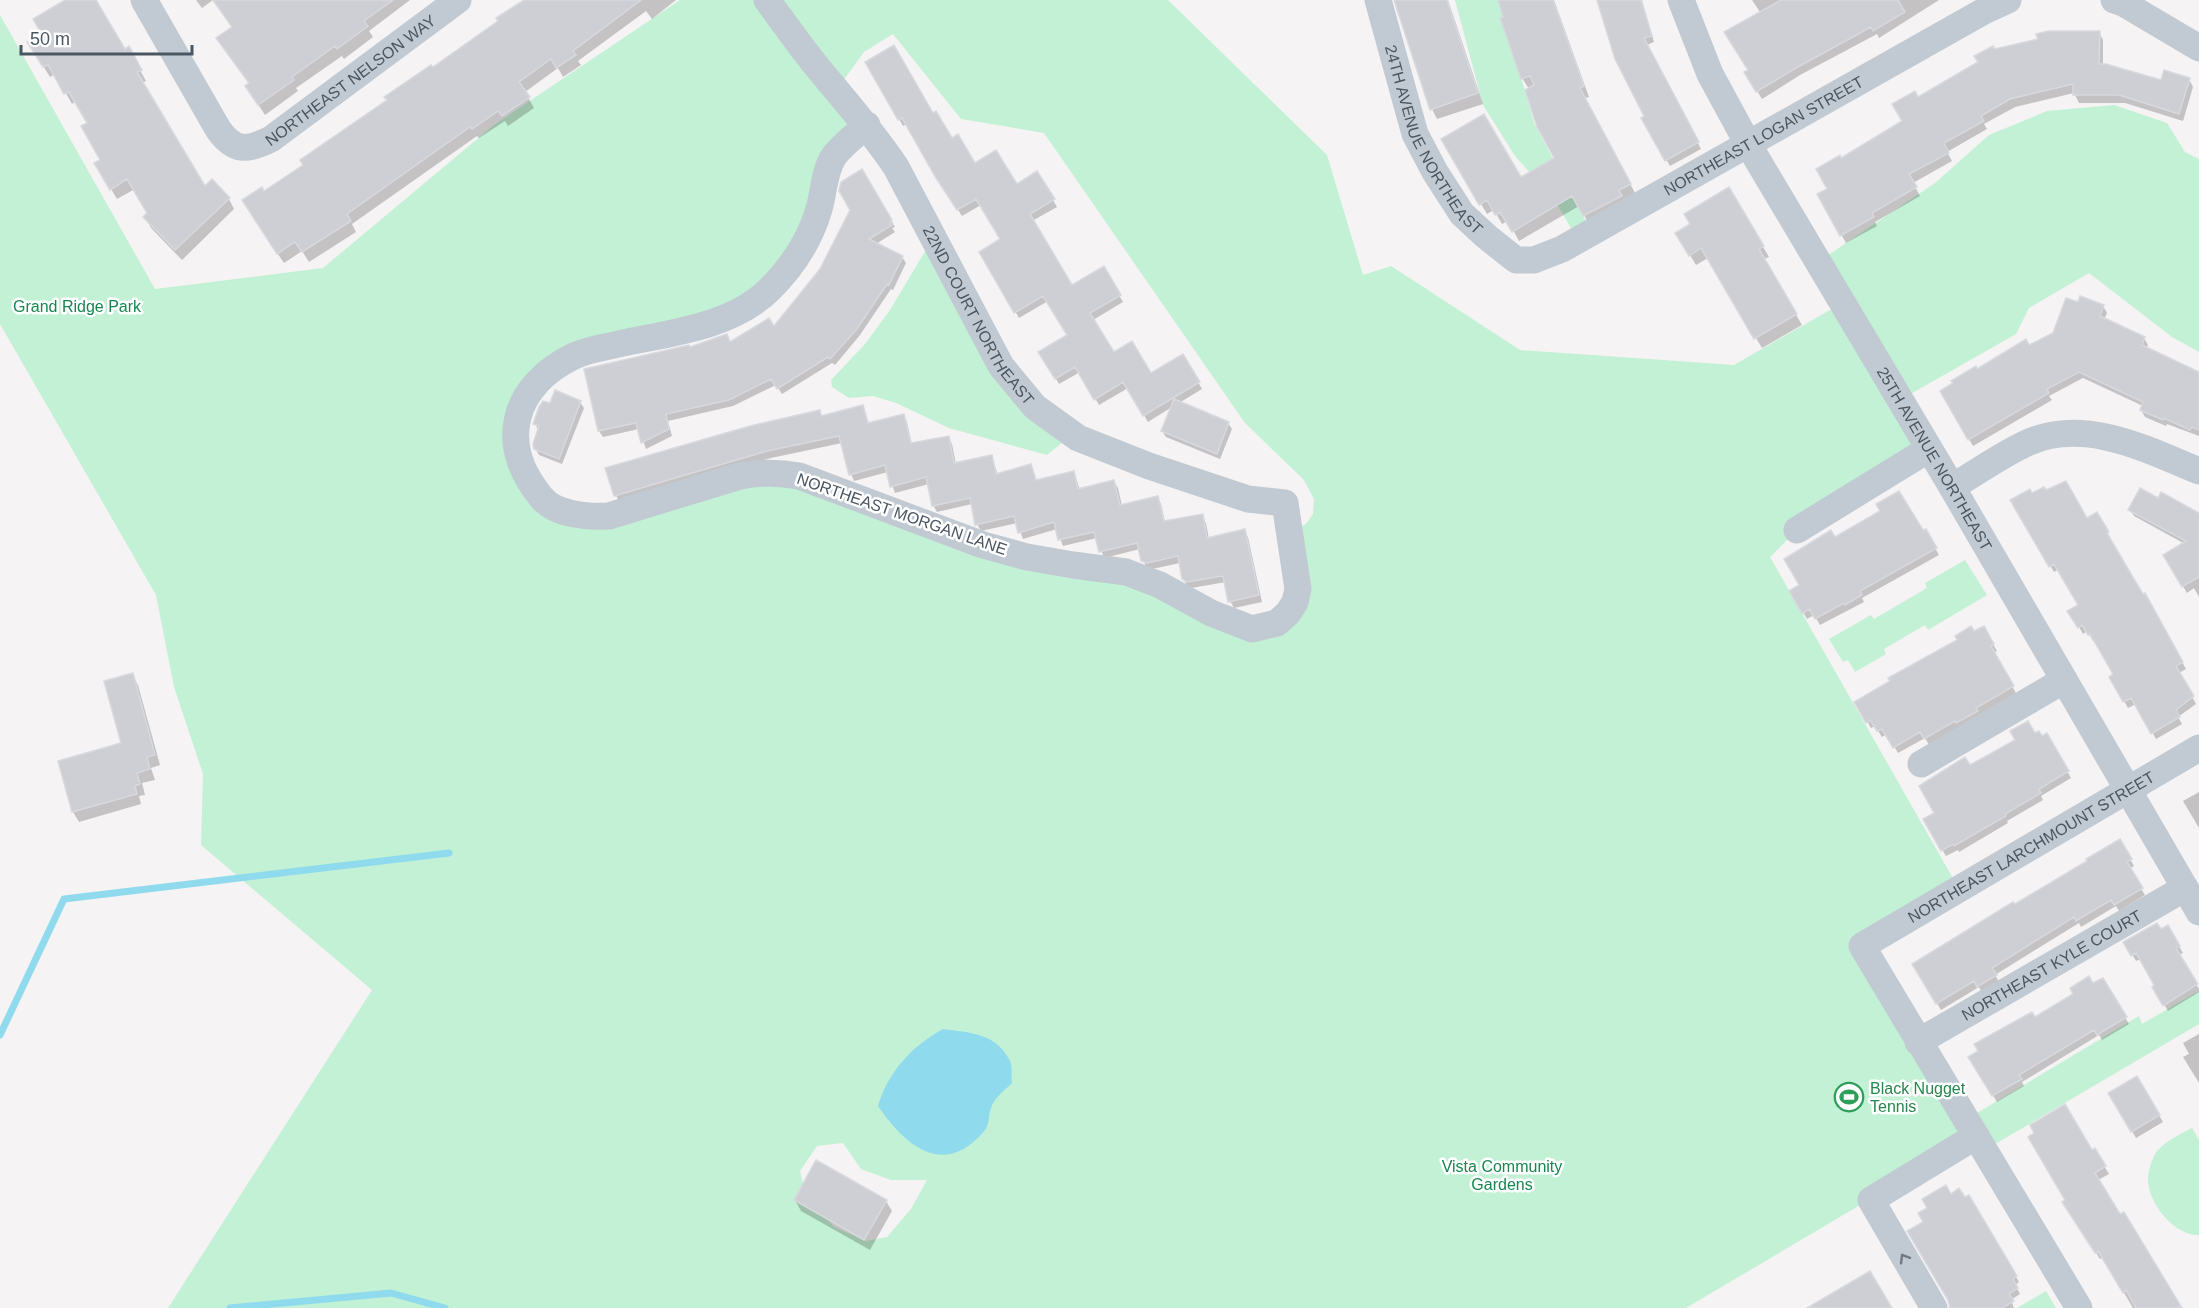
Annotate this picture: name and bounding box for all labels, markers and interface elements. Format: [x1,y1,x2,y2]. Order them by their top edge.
street label: NORTHEAST NELSON WAY [262,11,439,149]
scale bar [21,18,192,56]
text: 50 m [30,29,70,49]
street label: 24TH AVENUE NORTHEAST [1382,43,1486,237]
street label: NORTHEAST LOGAN STREET [1661,72,1866,198]
street label: 22ND COURT NORTHEAST [920,223,1038,408]
park label: Grand Ridge Park [13,298,142,315]
street label: 25TH AVENUE NORTHEAST [1874,364,1996,554]
street label: NORTHEAST MORGAN LANE [795,470,1009,558]
street label: NORTHEAST LARCHMOUNT STREET [1905,768,2157,926]
street label: NORTHEAST KYLE COURT [1959,906,2144,1024]
place label: Black Nugget Tennis [1870,1080,1966,1115]
sports icon: Black Nugget Tennis [1833,1081,1865,1113]
park label: Vista Community Gardens [1442,1158,1562,1193]
one-way arrow [1900,1254,1912,1264]

